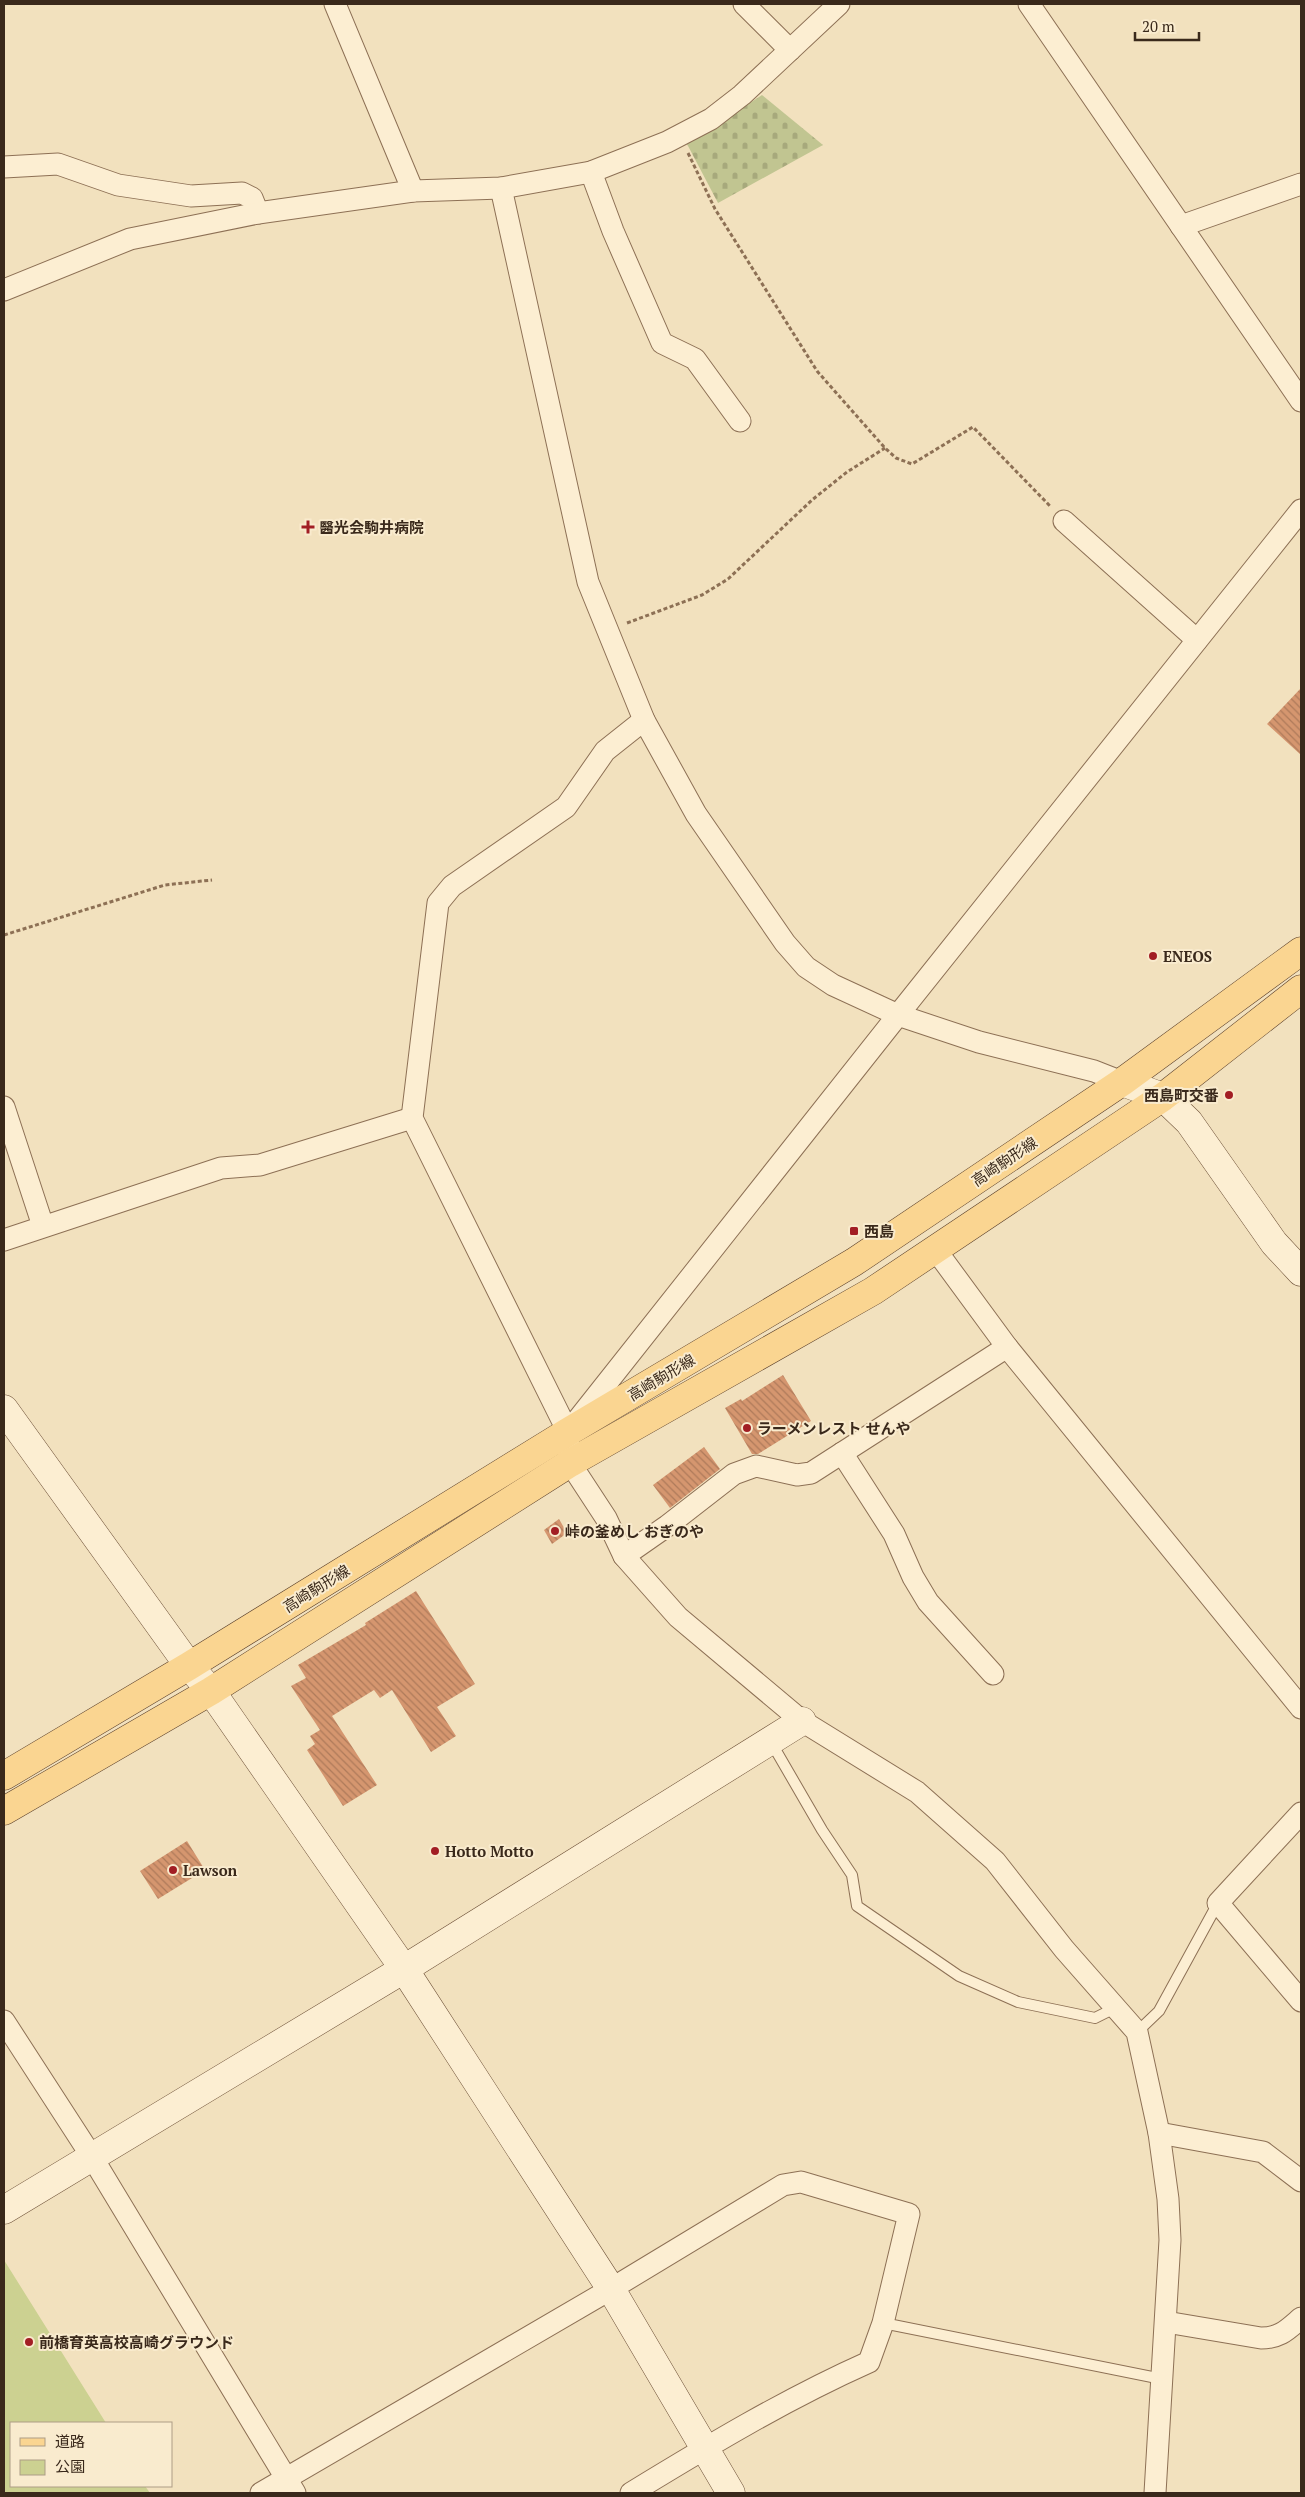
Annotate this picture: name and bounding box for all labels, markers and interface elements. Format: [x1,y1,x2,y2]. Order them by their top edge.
scale bar [1135,10,1199,42]
text: 20 m [1142,16,1175,36]
place label: 醫光会駒井病院 [319,517,424,537]
marker: 醫光会駒井病院 [301,520,315,534]
place label: ENEOS [1163,946,1212,966]
marker: ENEOS [1147,950,1159,962]
place label: 西島町交番 [1144,1085,1219,1105]
marker: 西島町交番 [1223,1089,1235,1101]
street label: 高崎駒形線 [967,1132,1041,1190]
place label: 西島 [864,1221,894,1241]
marker: 西島 [848,1225,860,1237]
street label: 高崎駒形線 [624,1349,698,1405]
place label: ラーメンレスト せんや [757,1418,910,1438]
marker: ラーメンレスト せんや [741,1422,753,1434]
place label: 峠の釜めし おぎのや [565,1521,704,1541]
marker: 峠の釜めし おぎのや [549,1525,561,1537]
street label: 高崎駒形線 [279,1560,353,1616]
place label: Hotto Motto [445,1841,534,1861]
marker: Hotto Motto [429,1845,441,1857]
place label: Lawson [183,1860,238,1880]
marker: Lawson [167,1864,179,1876]
place label: 前橋育英高校高崎グラウンド [39,2332,234,2352]
marker: 前橋育英高校高崎グラウンド [23,2336,35,2348]
legend [10,2422,172,2487]
text: 道路 [55,2431,85,2451]
text: 公園 [55,2456,85,2476]

